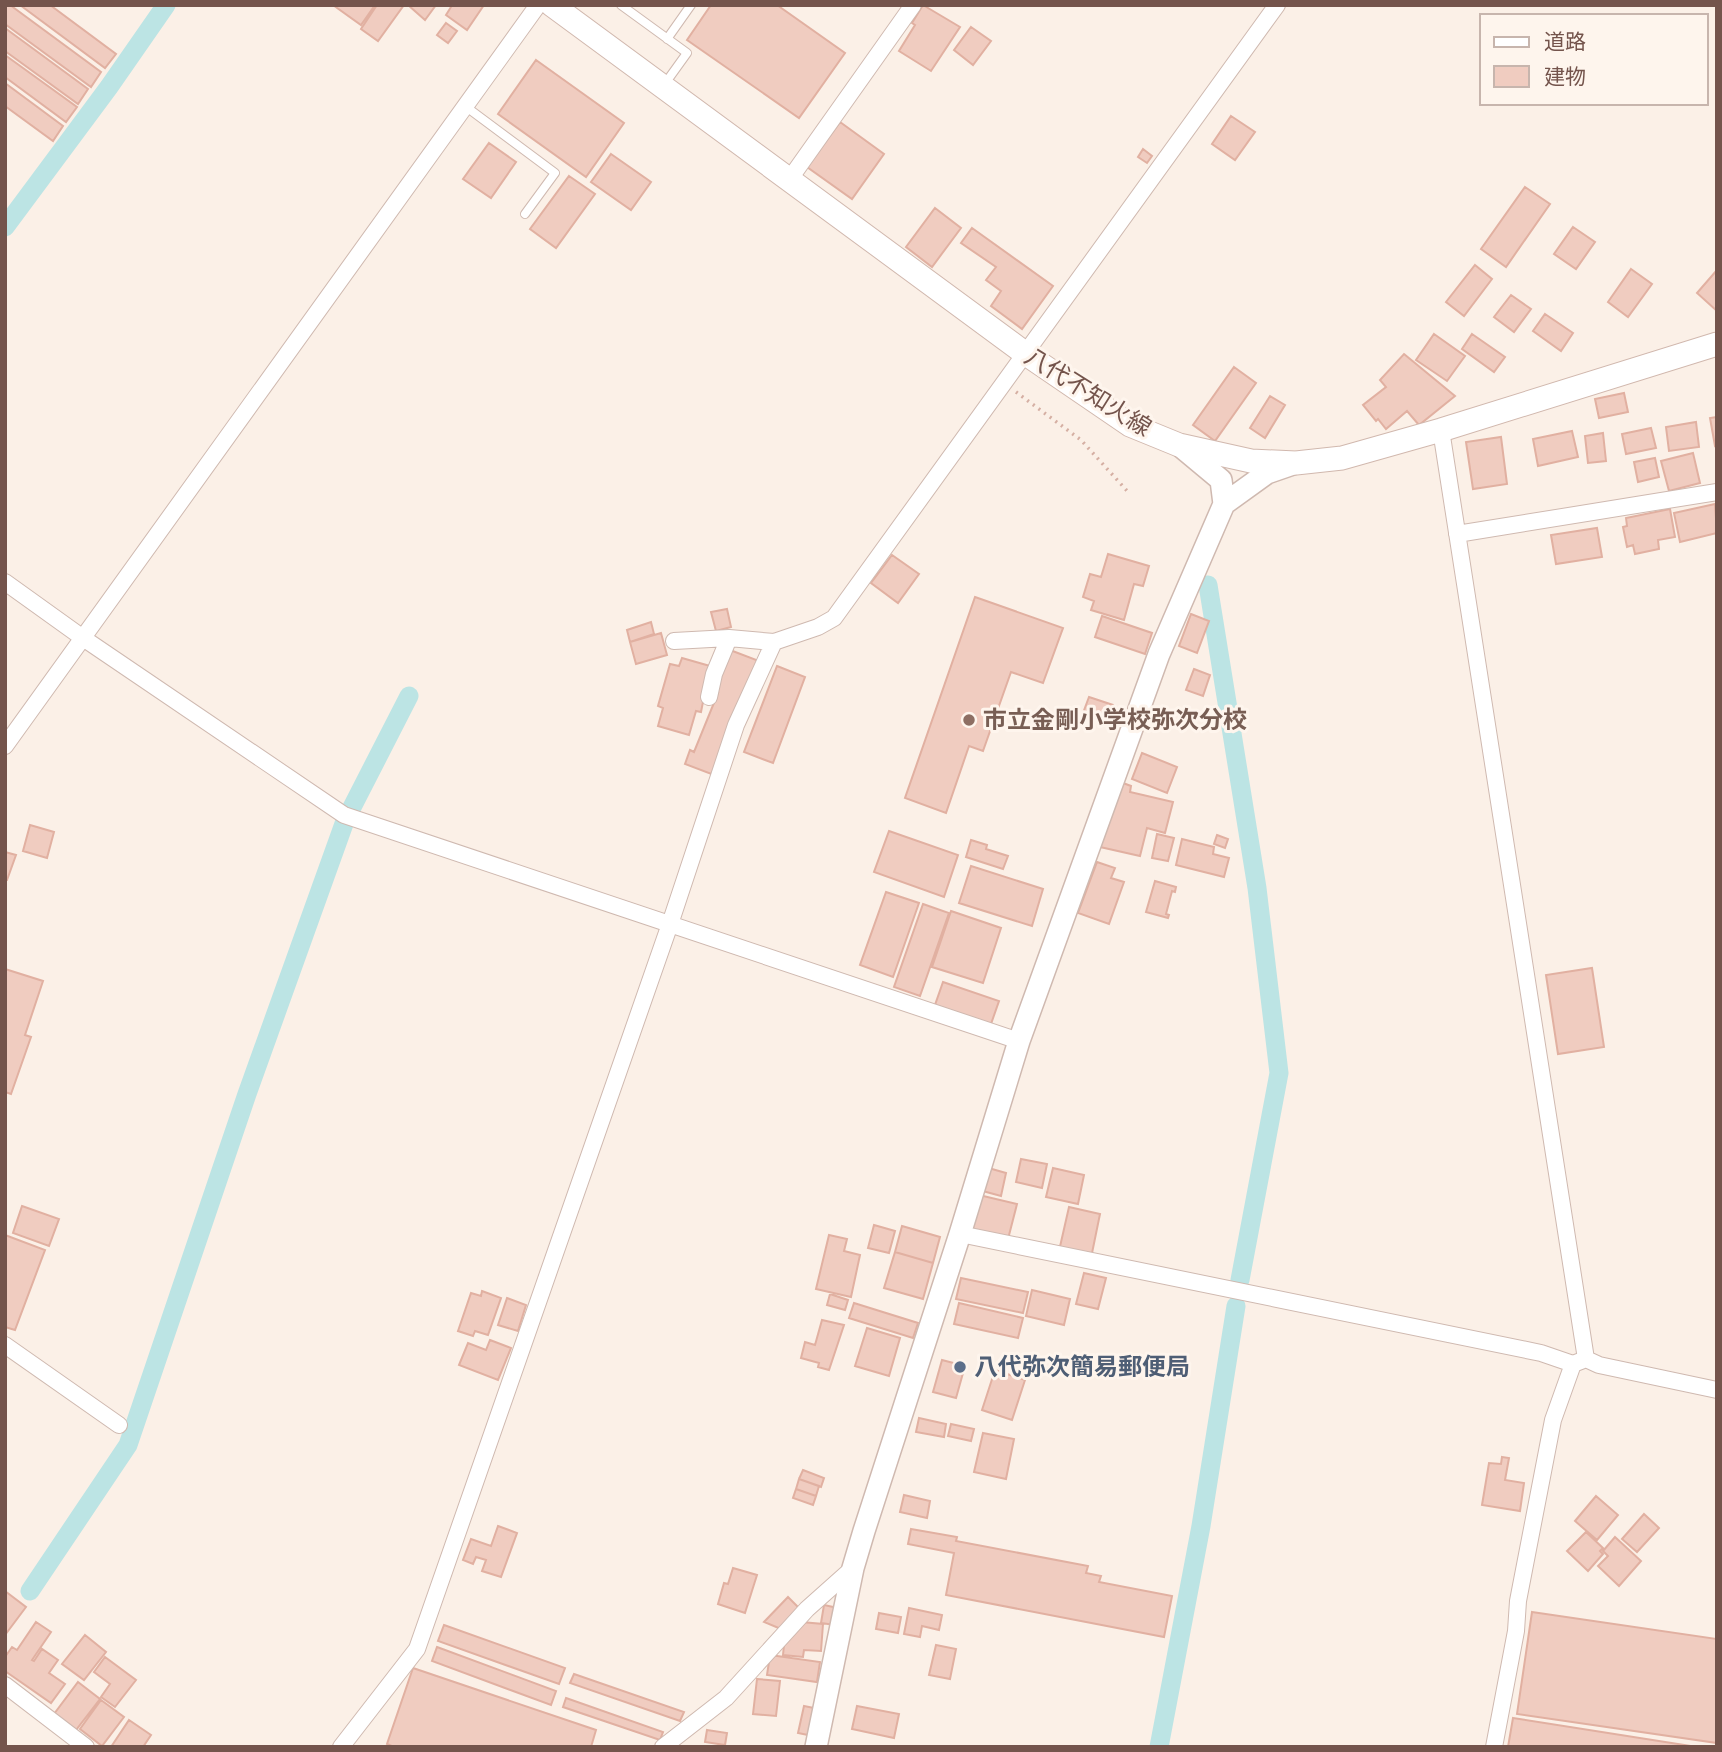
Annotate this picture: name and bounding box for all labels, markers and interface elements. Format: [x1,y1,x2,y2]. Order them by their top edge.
legend [1480,14,1708,105]
text: 道路 [1544,27,1586,56]
text: 建物 [1544,62,1586,91]
street label: 八代不知火線 [1019,339,1158,443]
place label: 市立金剛小学校弥次分校 [983,703,1247,735]
marker: 市立金剛小学校弥次分校 [961,712,977,728]
place label: 八代弥次簡易郵便局 [974,1350,1190,1382]
marker: 八代弥次簡易郵便局 [952,1359,968,1375]

